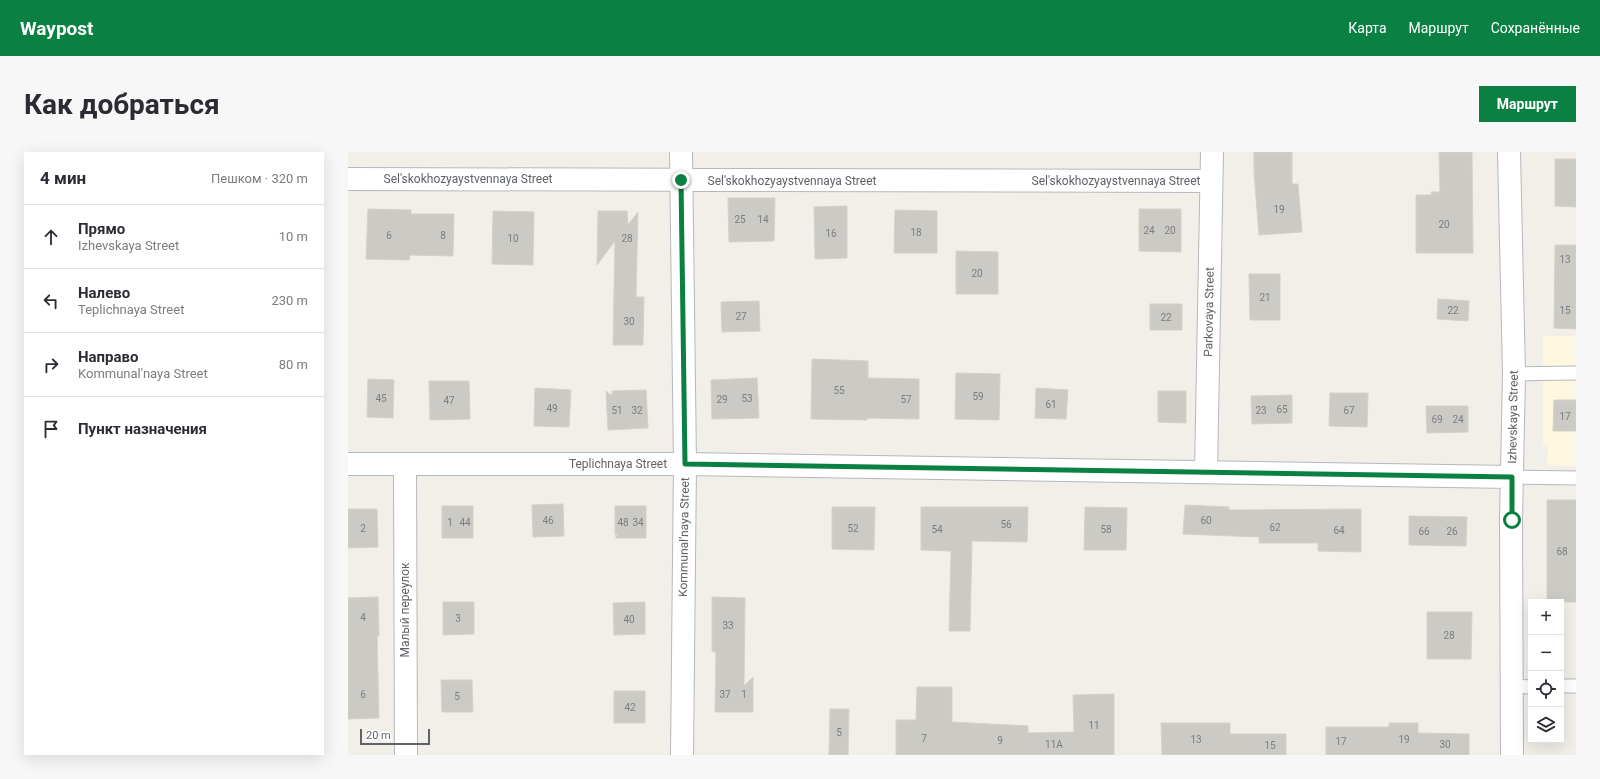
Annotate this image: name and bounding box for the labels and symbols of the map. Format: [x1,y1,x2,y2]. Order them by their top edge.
route end [672,171,690,189]
street label: Sel'skokhozyaystvennaya Street [384,172,553,186]
street label: Sel'skokhozyaystvennaya Street [708,174,877,188]
street label: Sel'skokhozyaystvennaya Street [1032,174,1201,188]
house number: 19 [1273,204,1285,215]
house number: 25 [734,214,746,225]
house number: 14 [757,214,769,225]
house number: 20 [1438,219,1450,230]
house number: 24 [1143,225,1155,236]
house number: 20 [1164,225,1176,236]
house number: 18 [910,227,922,238]
house number: 16 [825,228,837,239]
house number: 6 [386,230,392,241]
house number: 8 [440,230,446,241]
house number: 10 [507,233,519,244]
house number: 28 [621,233,633,244]
house number: 13 [1559,254,1571,265]
street label: Parkovaya Street [1201,267,1217,357]
house number: 20 [971,268,983,279]
house number: 21 [1259,292,1271,303]
house number: 22 [1447,305,1459,316]
house number: 15 [1559,305,1571,316]
house number: 27 [735,311,747,322]
house number: 22 [1160,312,1172,323]
house number: 30 [623,316,635,327]
street label: Izhevskaya Street [1505,370,1521,464]
house number: 55 [833,385,845,396]
house number: 59 [972,391,984,402]
house number: 45 [375,393,387,404]
house number: 53 [741,393,753,404]
house number: 29 [716,394,728,405]
house number: 57 [900,394,912,405]
house number: 47 [443,395,455,406]
house number: 61 [1045,399,1057,410]
house number: 49 [546,403,558,414]
house number: 65 [1276,404,1288,415]
house number: 51 [611,405,623,416]
house number: 32 [631,405,643,416]
house number: 23 [1255,405,1267,416]
house number: 67 [1343,405,1355,416]
house number: 17 [1559,411,1571,422]
house number: 69 [1431,414,1443,425]
house number: 24 [1452,414,1464,425]
street label: Teplichnaya Street [569,457,667,471]
street label: Kommunal'naya Street [676,477,692,597]
route start [1503,511,1521,529]
house number: 46 [542,515,554,526]
house number: 60 [1200,515,1212,526]
house number: 1 [447,517,453,528]
house number: 44 [459,517,471,528]
house number: 48 [617,517,629,528]
house number: 34 [632,517,644,528]
house number: 56 [1000,519,1012,530]
house number: 62 [1269,522,1281,533]
house number: 2 [360,523,366,534]
house number: 52 [847,523,859,534]
house number: 54 [931,524,943,535]
house number: 58 [1100,524,1112,535]
house number: 64 [1333,525,1345,536]
house number: 66 [1418,526,1430,537]
house number: 26 [1446,526,1458,537]
house number: 68 [1556,546,1568,557]
street label: Малый переулок [398,562,412,658]
house number: 4 [360,612,366,623]
house number: 3 [455,613,461,624]
house number: 40 [623,614,635,625]
house number: 33 [722,620,734,631]
house number: 28 [1443,630,1455,641]
house number: 6 [360,689,366,700]
house number: 37 [719,689,731,700]
house number: 1 [741,689,747,700]
house number: 5 [454,691,460,702]
house number: 42 [624,702,636,713]
house number: 11 [1088,720,1100,731]
scale bar [360,727,430,746]
house number: 5 [836,727,842,738]
house number: 7 [921,733,927,744]
house number: 13 [1190,734,1202,745]
house number: 19 [1398,734,1410,745]
house number: 9 [997,735,1003,746]
house number: 17 [1335,736,1347,747]
house number: 11А [1045,739,1063,750]
house number: 30 [1439,739,1451,750]
house number: 15 [1264,740,1276,751]

